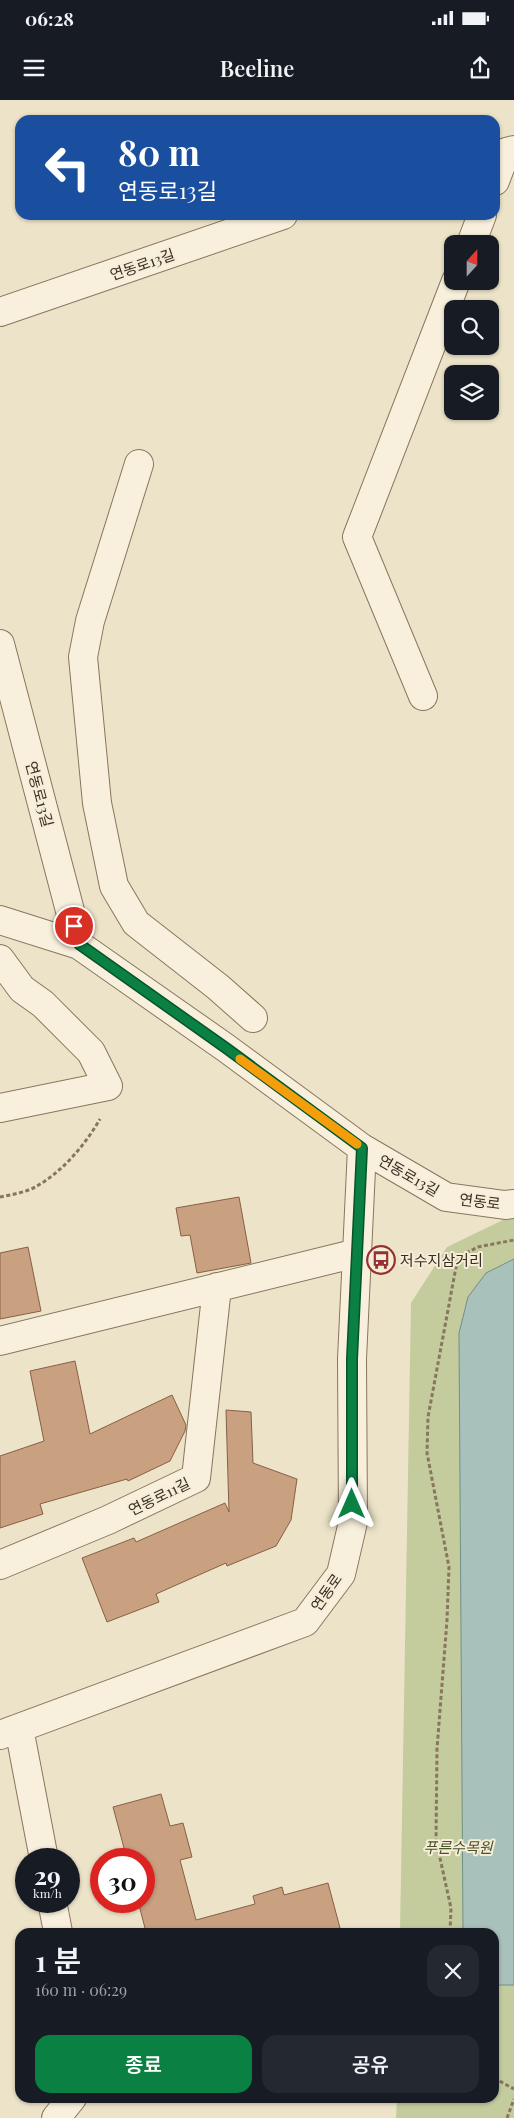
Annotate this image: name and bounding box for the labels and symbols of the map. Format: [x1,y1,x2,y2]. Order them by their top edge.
north arrow [444,235,499,290]
street label: 연동로13길 [107,244,177,284]
street label: 연동로13길 [22,759,58,829]
pin [53,905,95,947]
street label: 연동로13길 [375,1150,443,1200]
street label: 연동로 [458,1189,502,1213]
bus stop icon: 저수지삼거리 [366,1245,396,1275]
place label: 저수지삼거리 [400,1250,483,1270]
street label: 연동로11길 [125,1472,193,1520]
position arrow [325,1477,377,1529]
street label: 연동로 [306,1569,346,1615]
park label: 푸른수목원 [423,1837,494,1857]
speed limit sign: 30 [90,1848,155,1913]

